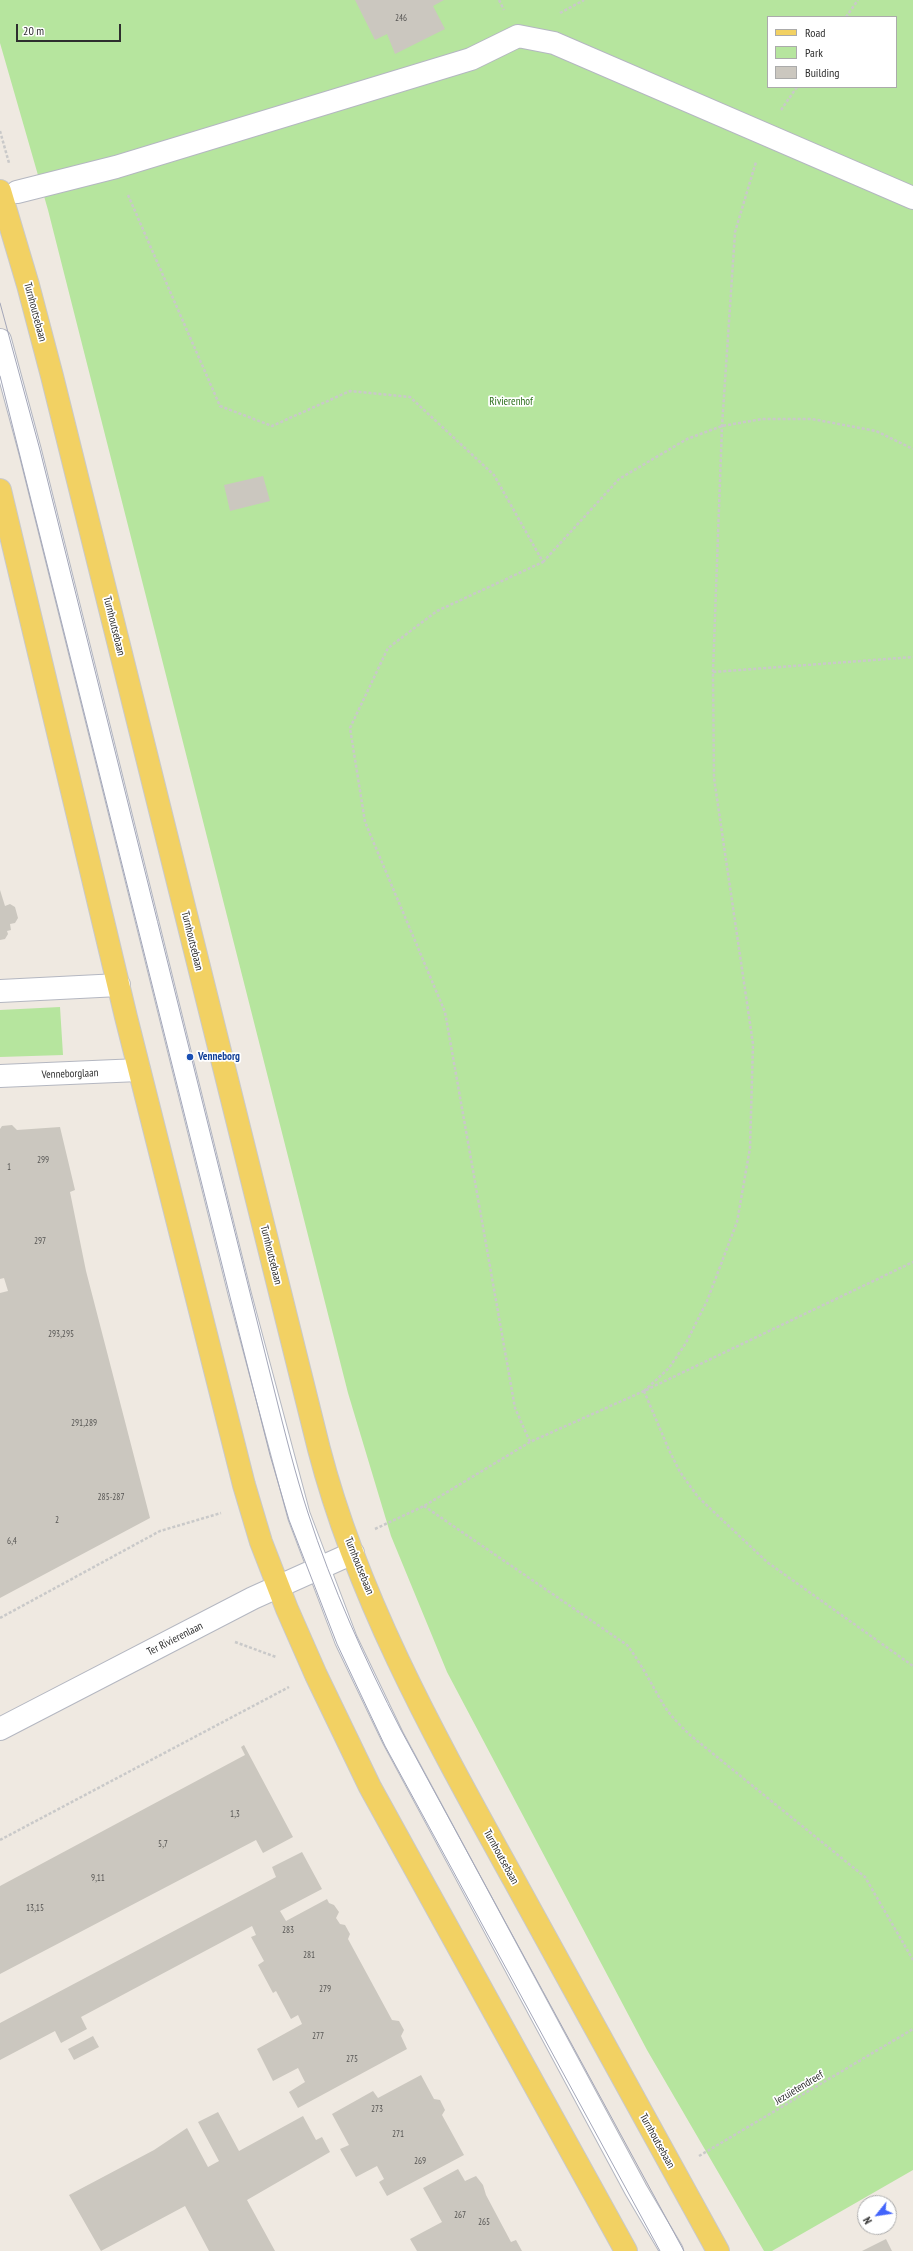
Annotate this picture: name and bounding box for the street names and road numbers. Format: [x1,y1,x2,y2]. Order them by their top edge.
street label: Turnhoutsebaan [21,281,49,343]
street label: Turnhoutsebaan [100,595,128,657]
street label: Turnhoutsebaan [178,910,206,972]
street label: Venneborglaan [41,1066,99,1082]
street label: Turnhoutsebaan [257,1224,285,1286]
street label: Turnhoutsebaan [342,1535,376,1597]
street label: Ter Rivierenlaan [145,1619,205,1659]
street label: Turnhoutsebaan [481,1827,521,1887]
street label: Jezuïetendreef [772,2068,826,2108]
street label: Turnhoutsebaan [637,2111,677,2171]

